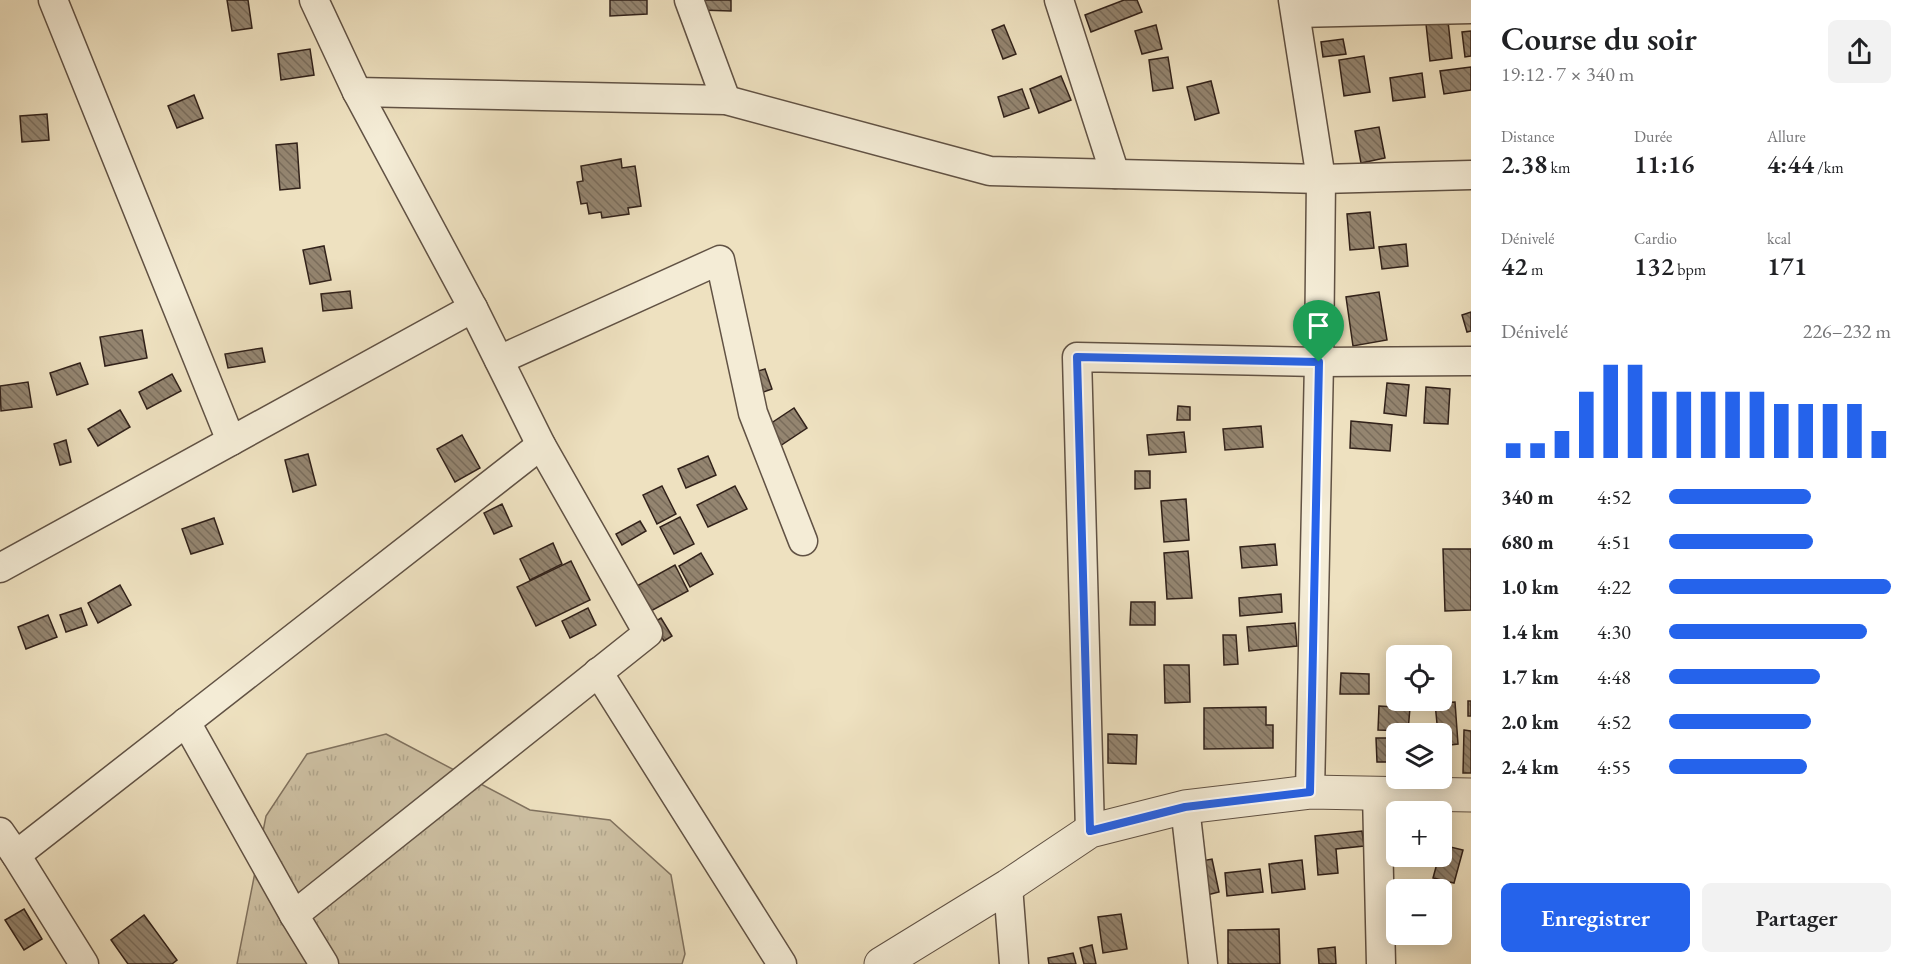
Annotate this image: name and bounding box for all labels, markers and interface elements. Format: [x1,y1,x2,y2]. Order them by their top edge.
text: Course du soir [1501,17,1697,60]
button: share [1828,20,1891,83]
text: 19:12 · 7 × 340 m [1501,61,1634,87]
text: Distance [1501,126,1554,147]
text: Durée [1634,126,1672,147]
text: Allure [1767,126,1806,147]
text: 2.38 [1501,147,1547,181]
text: 11:16 [1634,147,1694,181]
text: 4:44 [1767,147,1814,181]
text: km [1547,157,1570,178]
text: /km [1814,157,1844,178]
text: Dénivelé [1501,228,1555,249]
text: Cardio [1634,228,1677,249]
text: kcal [1767,228,1791,249]
text: 42 [1501,249,1528,283]
text: 132 [1634,249,1674,283]
text: 171 [1767,249,1807,283]
text: m [1528,259,1543,280]
text: bpm [1674,259,1706,280]
pin [1293,300,1344,362]
icon: arrive [1302,309,1335,342]
text: Dénivelé [1501,318,1568,344]
text: 226–232 m [1803,318,1891,344]
text: 340 m [1501,484,1554,510]
text: 4:52 [1597,484,1631,510]
text: 680 m [1501,529,1554,555]
text: 4:51 [1597,529,1631,555]
text: 1.0 km [1501,574,1559,600]
text: 4:22 [1597,574,1631,600]
text: 1.4 km [1501,619,1559,645]
text: 4:30 [1597,619,1631,645]
map controls [1386,645,1452,945]
button: locate [1386,645,1452,711]
text: 1.7 km [1501,664,1559,690]
text: 4:48 [1597,664,1631,690]
text: 2.0 km [1501,709,1559,735]
text: 4:52 [1597,709,1631,735]
button: layers [1386,723,1452,789]
text: 2.4 km [1501,754,1559,780]
text: 4:55 [1597,754,1631,780]
button: + [1386,801,1452,867]
button: − [1386,879,1452,945]
button: Enregistrer [1501,883,1690,952]
button: Partager [1702,883,1891,952]

